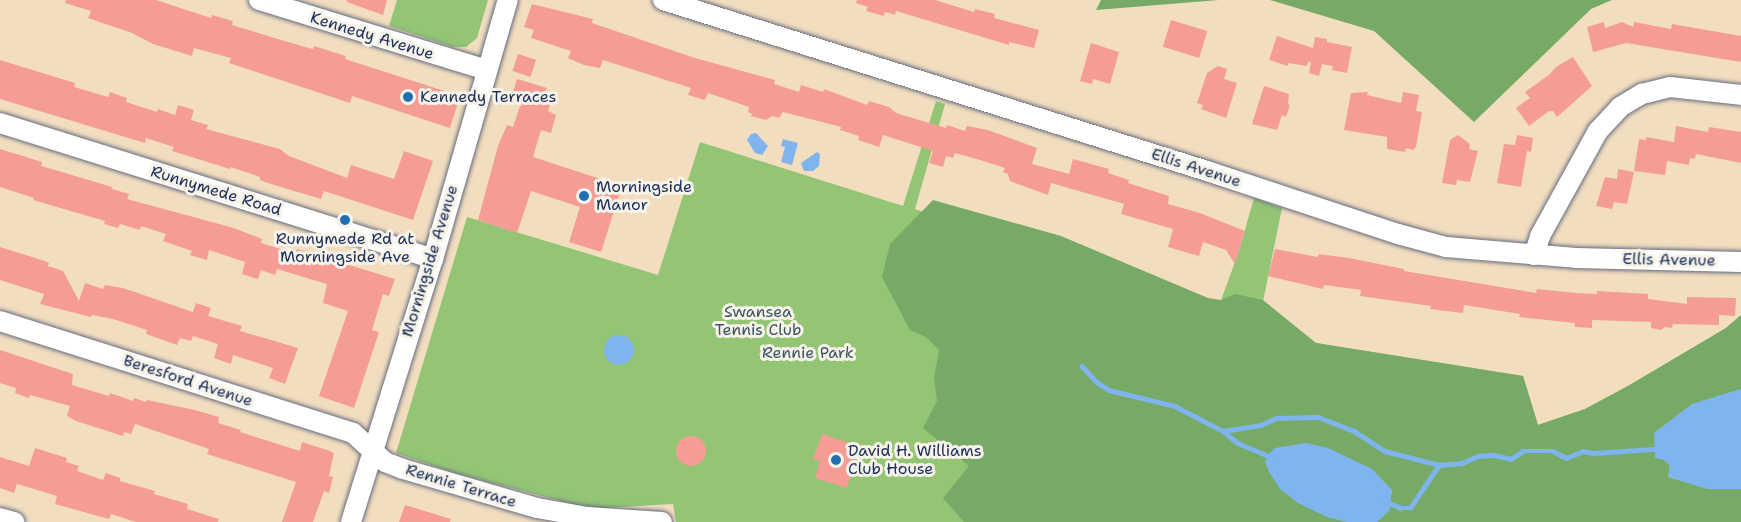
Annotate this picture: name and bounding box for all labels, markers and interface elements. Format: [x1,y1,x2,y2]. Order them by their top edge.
street label: Kennedy Avenue [308,8,436,64]
place label: Kennedy Terraces [420,87,556,107]
marker: Kennedy Terraces [401,90,415,104]
street label: Ellis Avenue [1149,144,1243,192]
street label: Runnymede Road [148,162,284,220]
place label: Morningside Manor [596,177,692,215]
street label: Morningside Avenue [398,183,462,339]
marker: Morningside Manor [577,189,591,203]
marker: Runnymede Rd at Morningside Ave [338,213,352,227]
place label: Runnymede Rd at Morningside Ave [276,229,414,267]
street label: Ellis Avenue [1622,250,1716,270]
park label: Swansea Tennis Club [715,302,801,340]
park label: Rennie Park [762,343,854,363]
street label: Beresford Avenue [121,351,255,411]
place label: David H. Williams Club House [848,441,982,479]
marker: David H. Williams Club House [829,453,843,467]
street label: Rennie Terrace [403,460,519,512]

